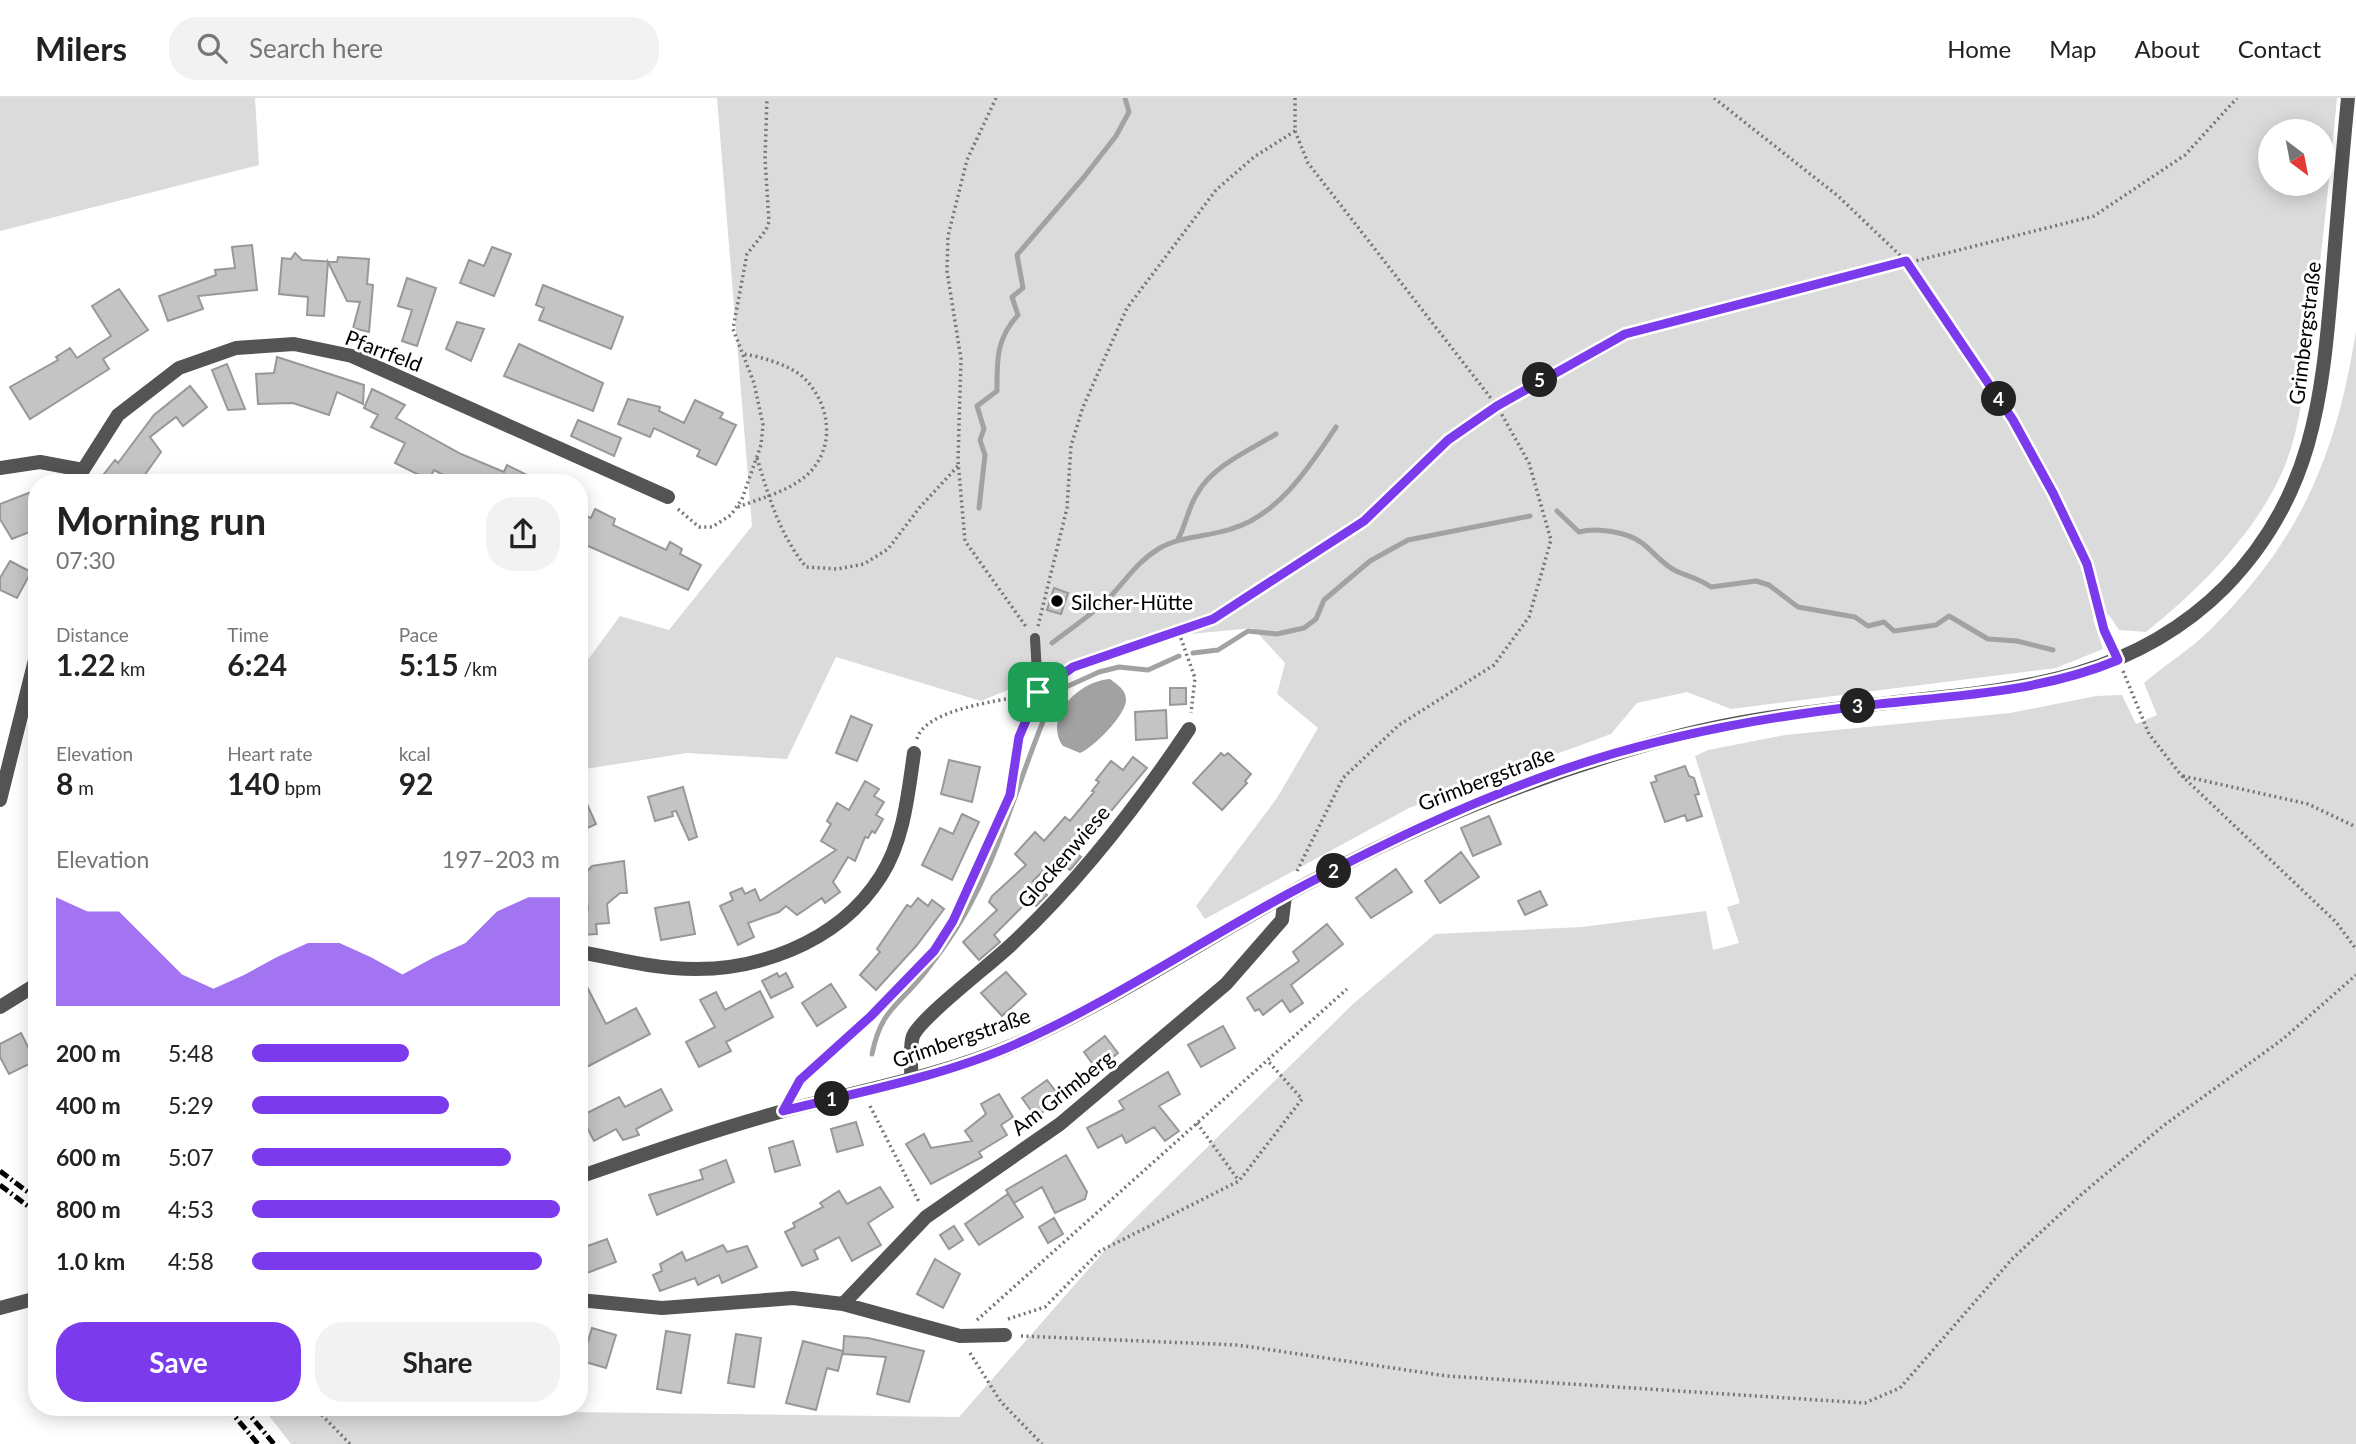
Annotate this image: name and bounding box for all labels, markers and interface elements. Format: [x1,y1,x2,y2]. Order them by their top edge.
search box [169,17,659,80]
text: Milers [35,28,127,68]
icon: search [193,29,231,67]
text: Search here [249,32,383,64]
text: Home [1947,34,2011,63]
text: Map [2049,34,2097,63]
text: About [2135,34,2200,63]
text: Contact [2238,34,2321,63]
north arrow [2258,119,2334,196]
map controls [2258,119,2335,196]
street label: Grimbergstraße [2283,260,2325,406]
street label: Pfarrfeld [342,324,426,376]
pin: 5 [1522,362,1558,398]
text: 5 [1534,368,1545,391]
pin: 4 [1982,382,2016,416]
text: 4 [1993,387,2004,410]
text: Morning run [56,497,266,543]
button: share [486,497,560,571]
text: 07:30 [56,546,115,574]
place label: Silcher-Hütte [1071,589,1193,614]
marker: Silcher-Hütte [1049,593,1065,609]
text: Distance [56,623,129,646]
text: Time [227,623,269,646]
text: Pace [399,623,438,646]
text: 1.22 [56,646,115,682]
text: 6:24 [227,646,287,682]
text: 5:15 [399,646,459,682]
text: km [115,657,145,680]
text: /km [459,657,497,680]
pin [1008,662,1068,722]
icon: arrive [1019,673,1057,711]
pin: 3 [1840,688,1876,724]
text: 3 [1852,694,1863,717]
street label: Grimbergstraße [1414,741,1558,815]
text: Elevation [56,742,133,765]
text: Heart rate [227,742,313,765]
text: kcal [399,742,431,765]
text: 8 [56,765,73,801]
text: 140 [227,765,280,801]
text: 92 [399,765,433,801]
text: m [73,776,94,799]
text: bpm [280,776,321,799]
street label: Glockenwiese [1012,800,1114,912]
text: Elevation [56,845,149,873]
text: 197–203 m [442,845,560,873]
pin: 2 [1316,854,1352,888]
text: 2 [1328,859,1339,882]
street label: Grimbergstraße [889,1002,1033,1072]
text: 200 m [56,1039,121,1067]
text: 5:48 [168,1039,214,1067]
street label: Am Grimberg [1006,1044,1118,1140]
pin: 1 [814,1082,850,1116]
text: 1 [826,1087,837,1110]
text: 400 m [56,1091,121,1119]
text: 5:29 [168,1091,214,1119]
text: 600 m [56,1143,121,1171]
text: 5:07 [168,1143,214,1171]
text: 800 m [56,1195,121,1223]
text: 4:53 [168,1195,214,1223]
text: 1.0 km [56,1247,125,1275]
text: 4:58 [168,1247,214,1275]
button: Save [56,1322,301,1402]
button: Share [315,1322,560,1402]

